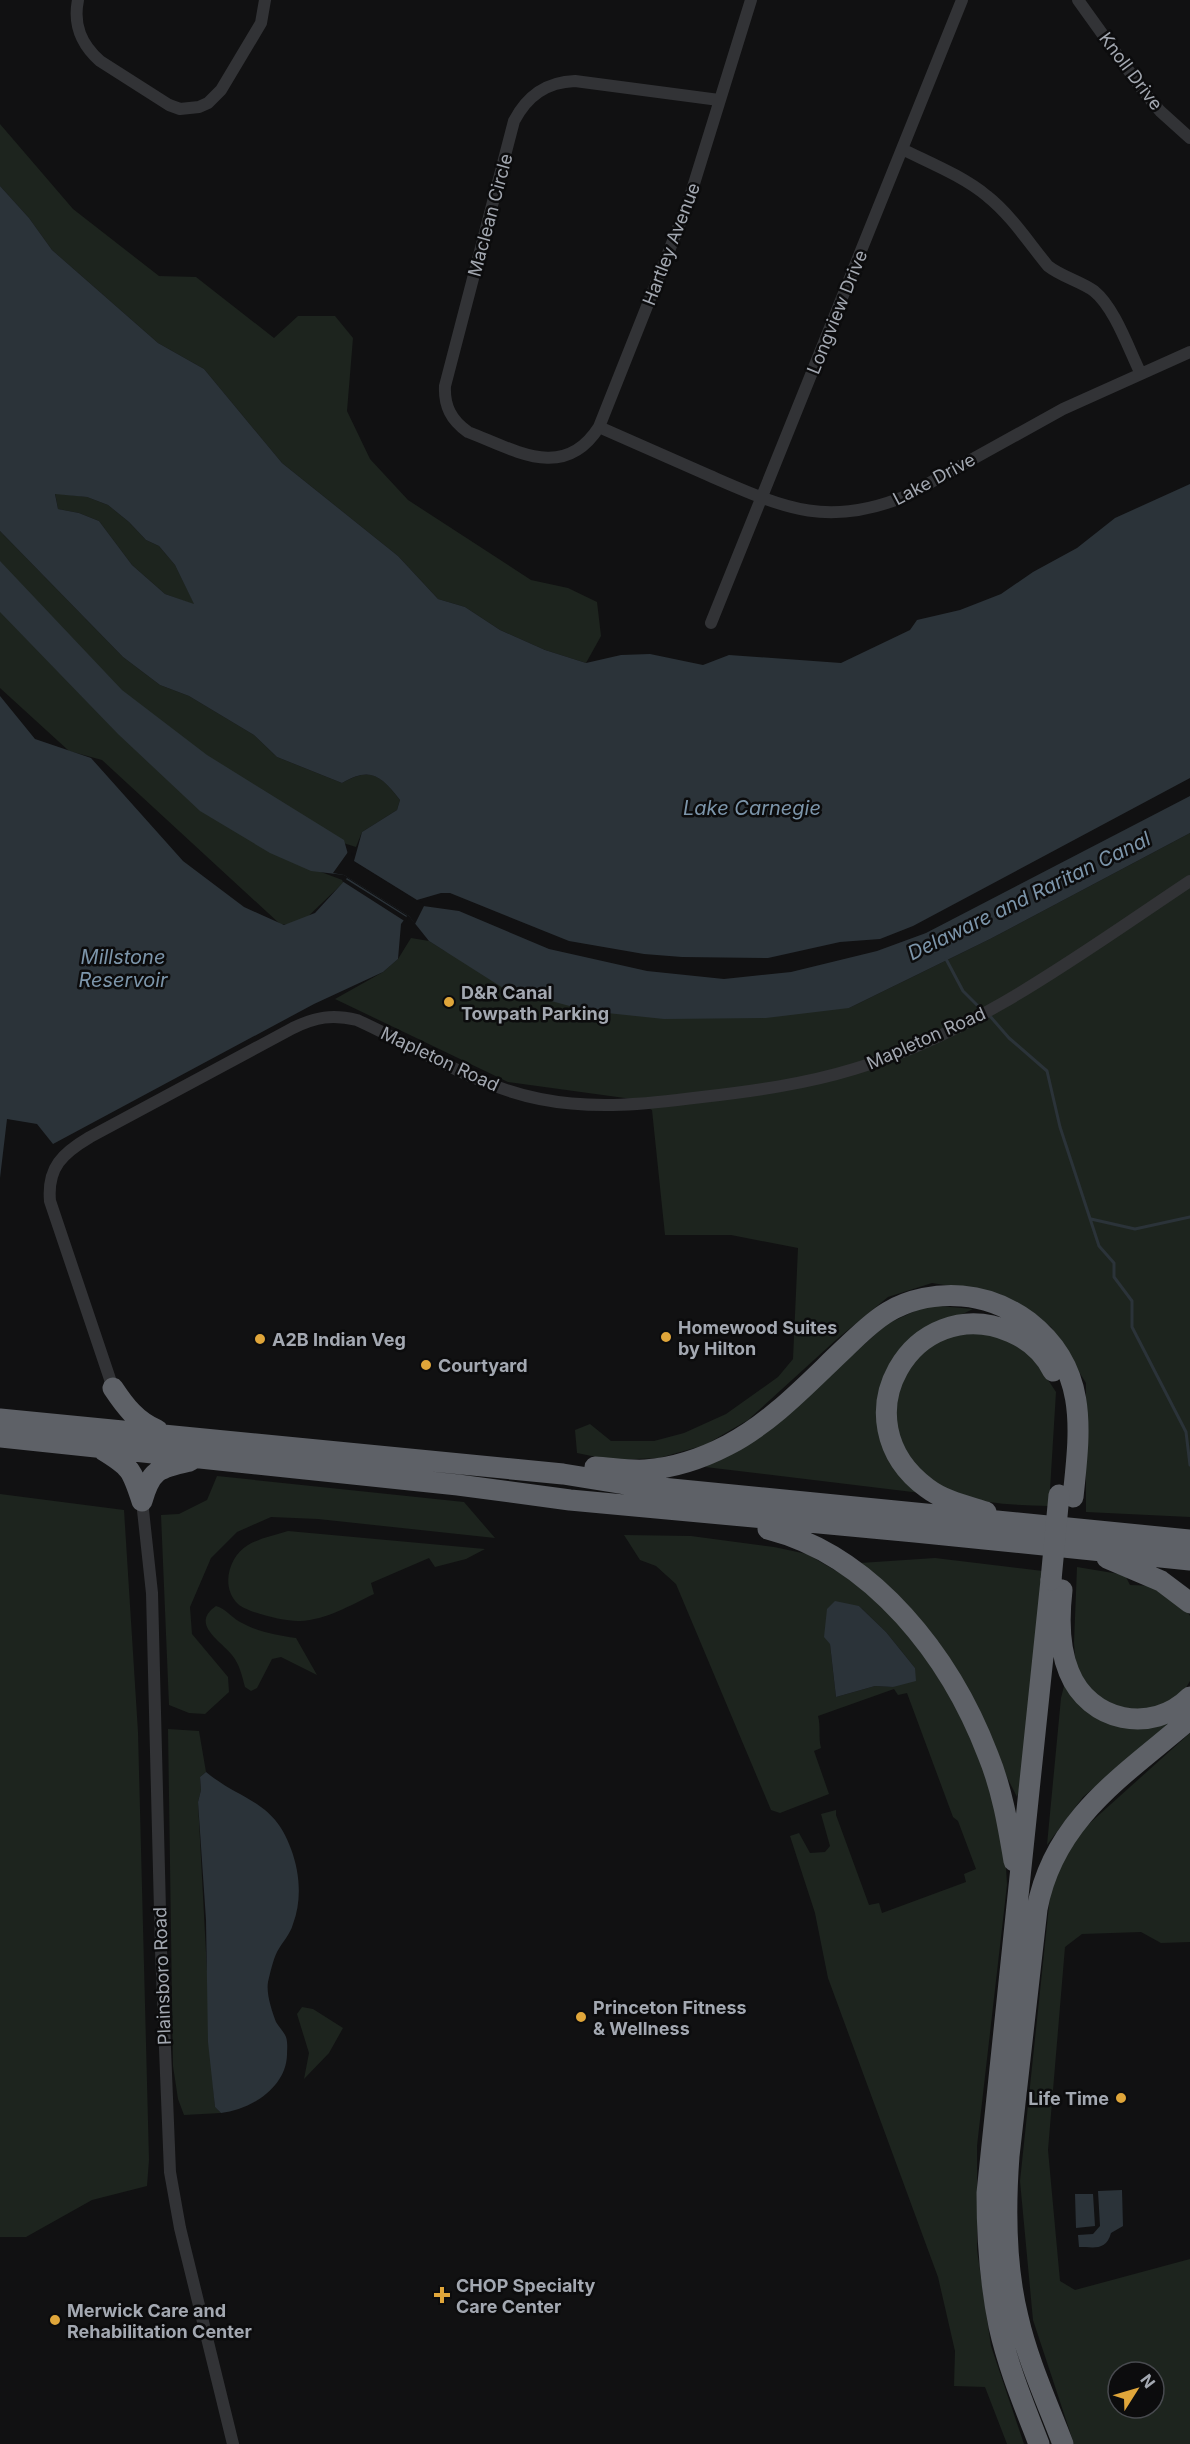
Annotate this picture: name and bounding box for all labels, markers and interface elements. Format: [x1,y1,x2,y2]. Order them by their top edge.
street label: Knoll Drive [1095,28,1167,114]
street label: Maclean Circle [463,151,517,279]
street label: Hartley Avenue [638,180,704,308]
street label: Longview Drive [803,247,871,377]
street label: Lake Drive [889,449,979,509]
water label: Lake Carnegie [683,796,821,820]
water label: Delaware and Raritan Canal [904,827,1154,965]
water label: Millstone Reservoir [78,945,168,992]
place label: D&R Canal Towpath Parking [461,982,609,1024]
marker: D&R Canal Towpath Parking [442,995,456,1009]
street label: Mapleton Road [863,1002,989,1074]
street label: Mapleton Road [378,1022,502,1096]
place label: Homewood Suites by Hilton [678,1317,837,1359]
place label: A2B Indian Veg [272,1329,406,1350]
marker: Homewood Suites by Hilton [659,1330,673,1344]
marker: A2B Indian Veg [253,1332,267,1346]
place label: Courtyard [438,1355,528,1376]
marker: Courtyard [419,1358,433,1372]
street label: Plainsboro Road [149,1907,175,2045]
place label: Princeton Fitness & Wellness [593,1997,747,2039]
marker: Princeton Fitness & Wellness [574,2010,588,2024]
place label: Life Time [1028,2088,1109,2109]
marker: Life Time [1114,2091,1128,2105]
place label: CHOP Specialty Care Center [456,2275,595,2317]
marker: CHOP Specialty Care Center [433,2286,451,2304]
place label: Merwick Care and Rehabilitation Center [67,2300,252,2342]
marker: Merwick Care and Rehabilitation Center [48,2313,62,2327]
north arrow [1106,2360,1166,2420]
text: N [1136,2370,1160,2392]

